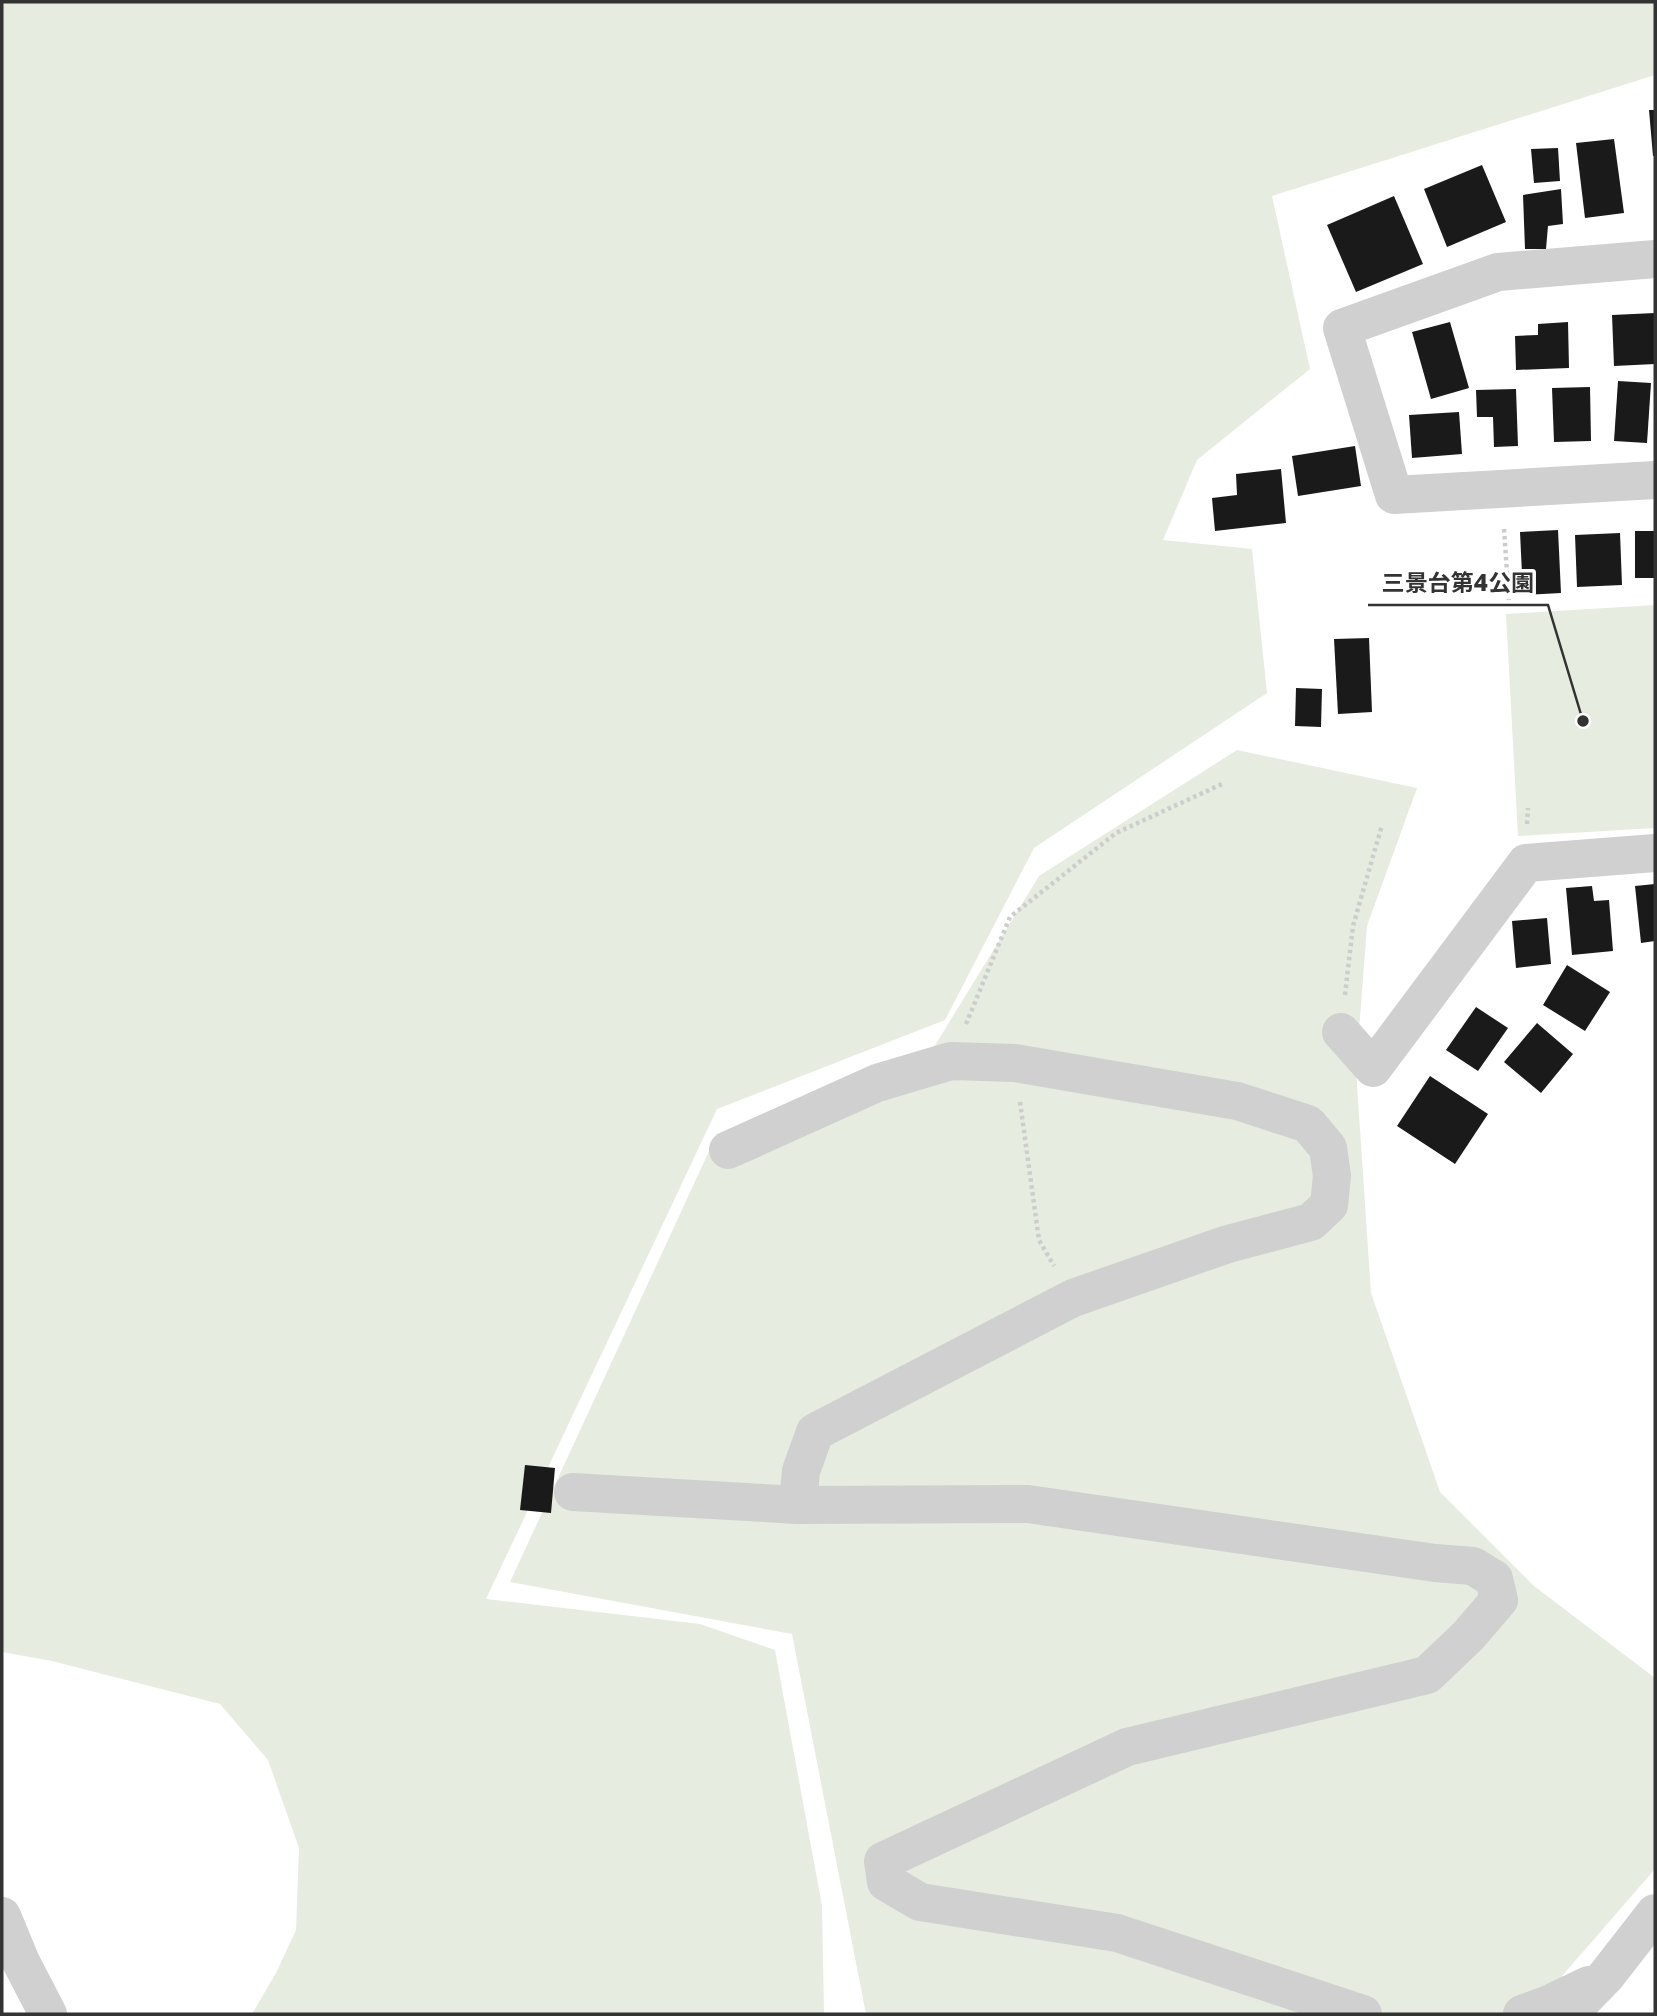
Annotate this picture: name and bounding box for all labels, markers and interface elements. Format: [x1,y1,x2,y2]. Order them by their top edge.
callout: 三景台第4公園 [1368,561,1548,605]
text: 三景台第4公園 [1382,568,1534,596]

